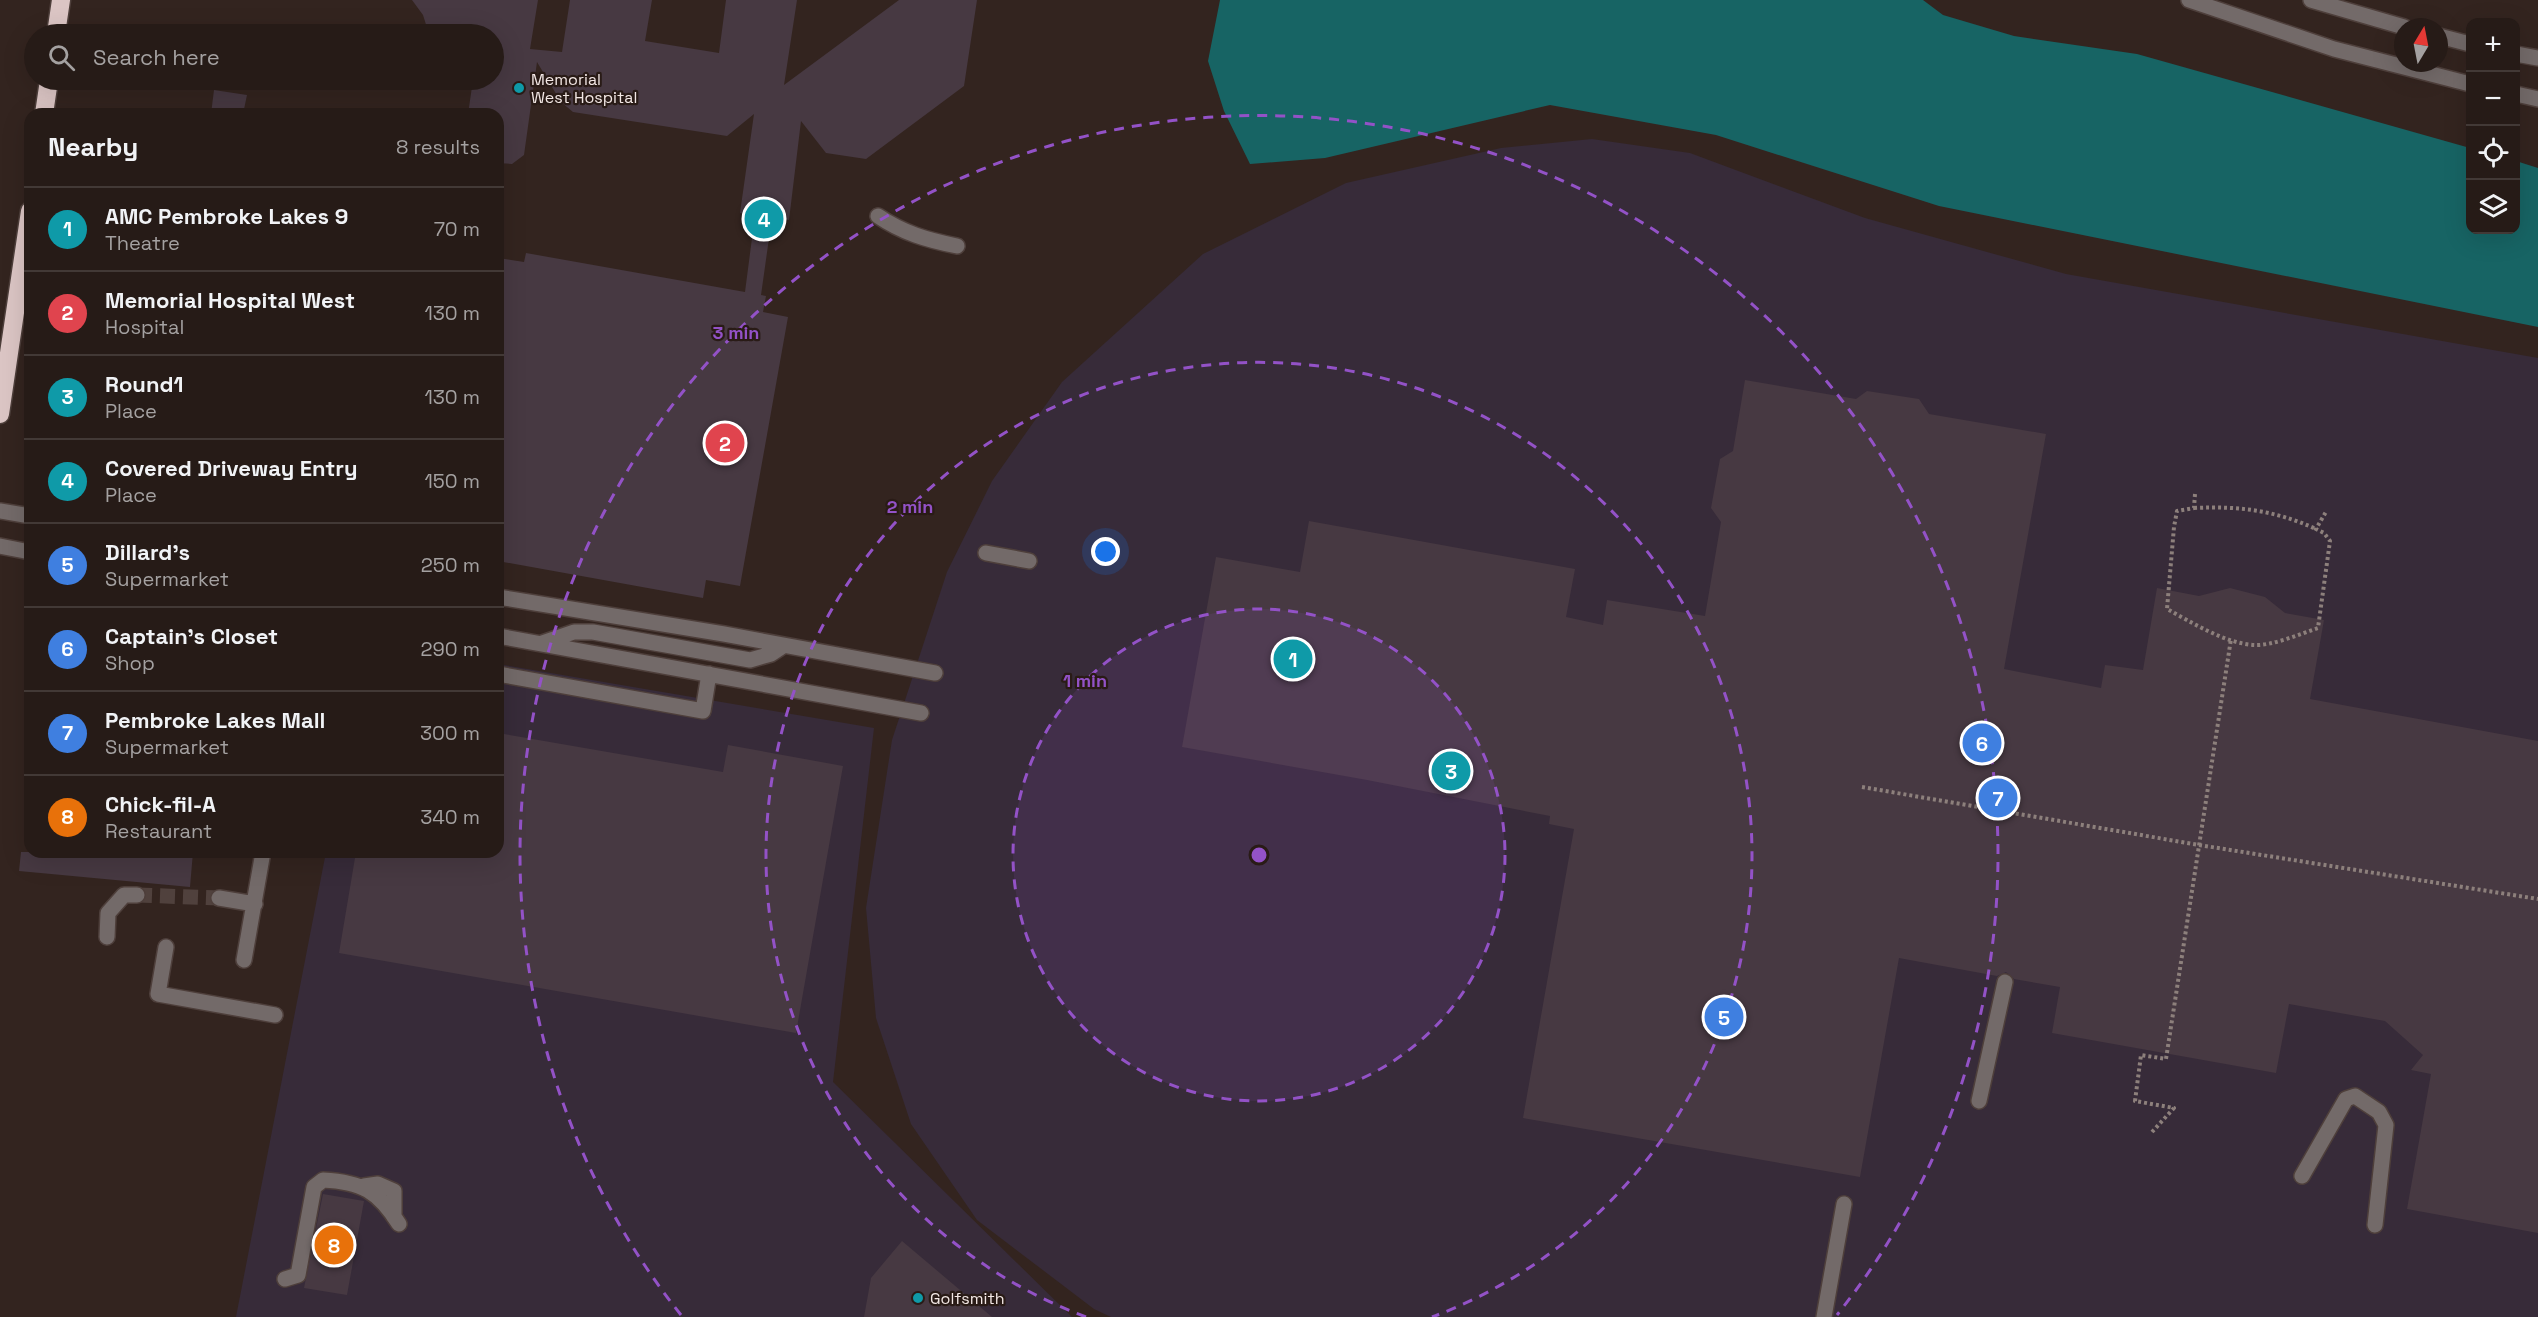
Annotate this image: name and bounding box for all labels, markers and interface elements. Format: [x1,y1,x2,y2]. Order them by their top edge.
north arrow [2394,18,2448,72]
map controls [2466,18,2520,234]
button: + [2466,18,2520,72]
search box [24,24,504,90]
icon: search [45,41,78,74]
text: Search here [93,43,220,71]
place label: Memorial West Hospital [531,69,637,108]
button: − [2466,72,2520,126]
marker: Memorial West Hospital [512,81,526,95]
button: locate [2466,126,2520,180]
text: Nearby [48,130,138,164]
text: 8 results [396,134,480,160]
button: layers [2466,180,2520,234]
pin: 4 [744,196,783,242]
text: AMC Pembroke Lakes 9 [105,202,348,230]
text: 1 [63,216,72,242]
text: 70 m [434,216,480,242]
text: Theatre [105,230,180,256]
text: Memorial Hospital West [105,286,355,314]
text: 2 [62,300,73,326]
text: 130 m [424,300,480,326]
text: Hospital [105,314,184,340]
text: 3 min [713,321,759,344]
text: Round1 [105,370,183,398]
text: 3 [61,384,74,410]
text: 130 m [424,384,480,410]
text: Place [105,398,157,424]
pin: 2 [706,420,744,466]
text: Covered Driveway Entry [105,454,358,482]
text: 4 [61,468,74,494]
text: 150 m [425,468,480,494]
text: Place [105,482,157,508]
text: 2 min [887,495,933,518]
your location [1091,537,1120,566]
text: Dillard's [105,538,190,566]
text: 5 [62,552,74,578]
text: 250 m [421,552,480,578]
text: Supermarket [105,566,229,592]
text: Captain's Closet [105,622,278,650]
text: 6 [61,636,74,662]
text: 290 m [421,636,480,662]
pin: 1 [1274,636,1312,682]
text: Shop [105,650,155,676]
text: 1 min [1063,669,1107,692]
text: Pembroke Lakes Mall [105,706,325,734]
text: 7 [62,720,73,746]
text: 300 m [420,720,480,746]
pin: 6 [1962,720,2002,766]
text: Supermarket [105,734,229,760]
pin: 3 [1432,748,1470,794]
pin: 7 [1978,776,2018,820]
text: Chick-fil-A [105,790,216,818]
text: 8 [62,804,74,830]
text: 340 m [420,804,480,830]
text: Restaurant [105,818,212,844]
centre of rings [1249,845,1269,865]
pin: 5 [1704,994,1744,1040]
pin: 8 [314,1222,354,1268]
place label: Golfsmith [930,1288,1005,1309]
marker: Golfsmith [911,1291,925,1305]

